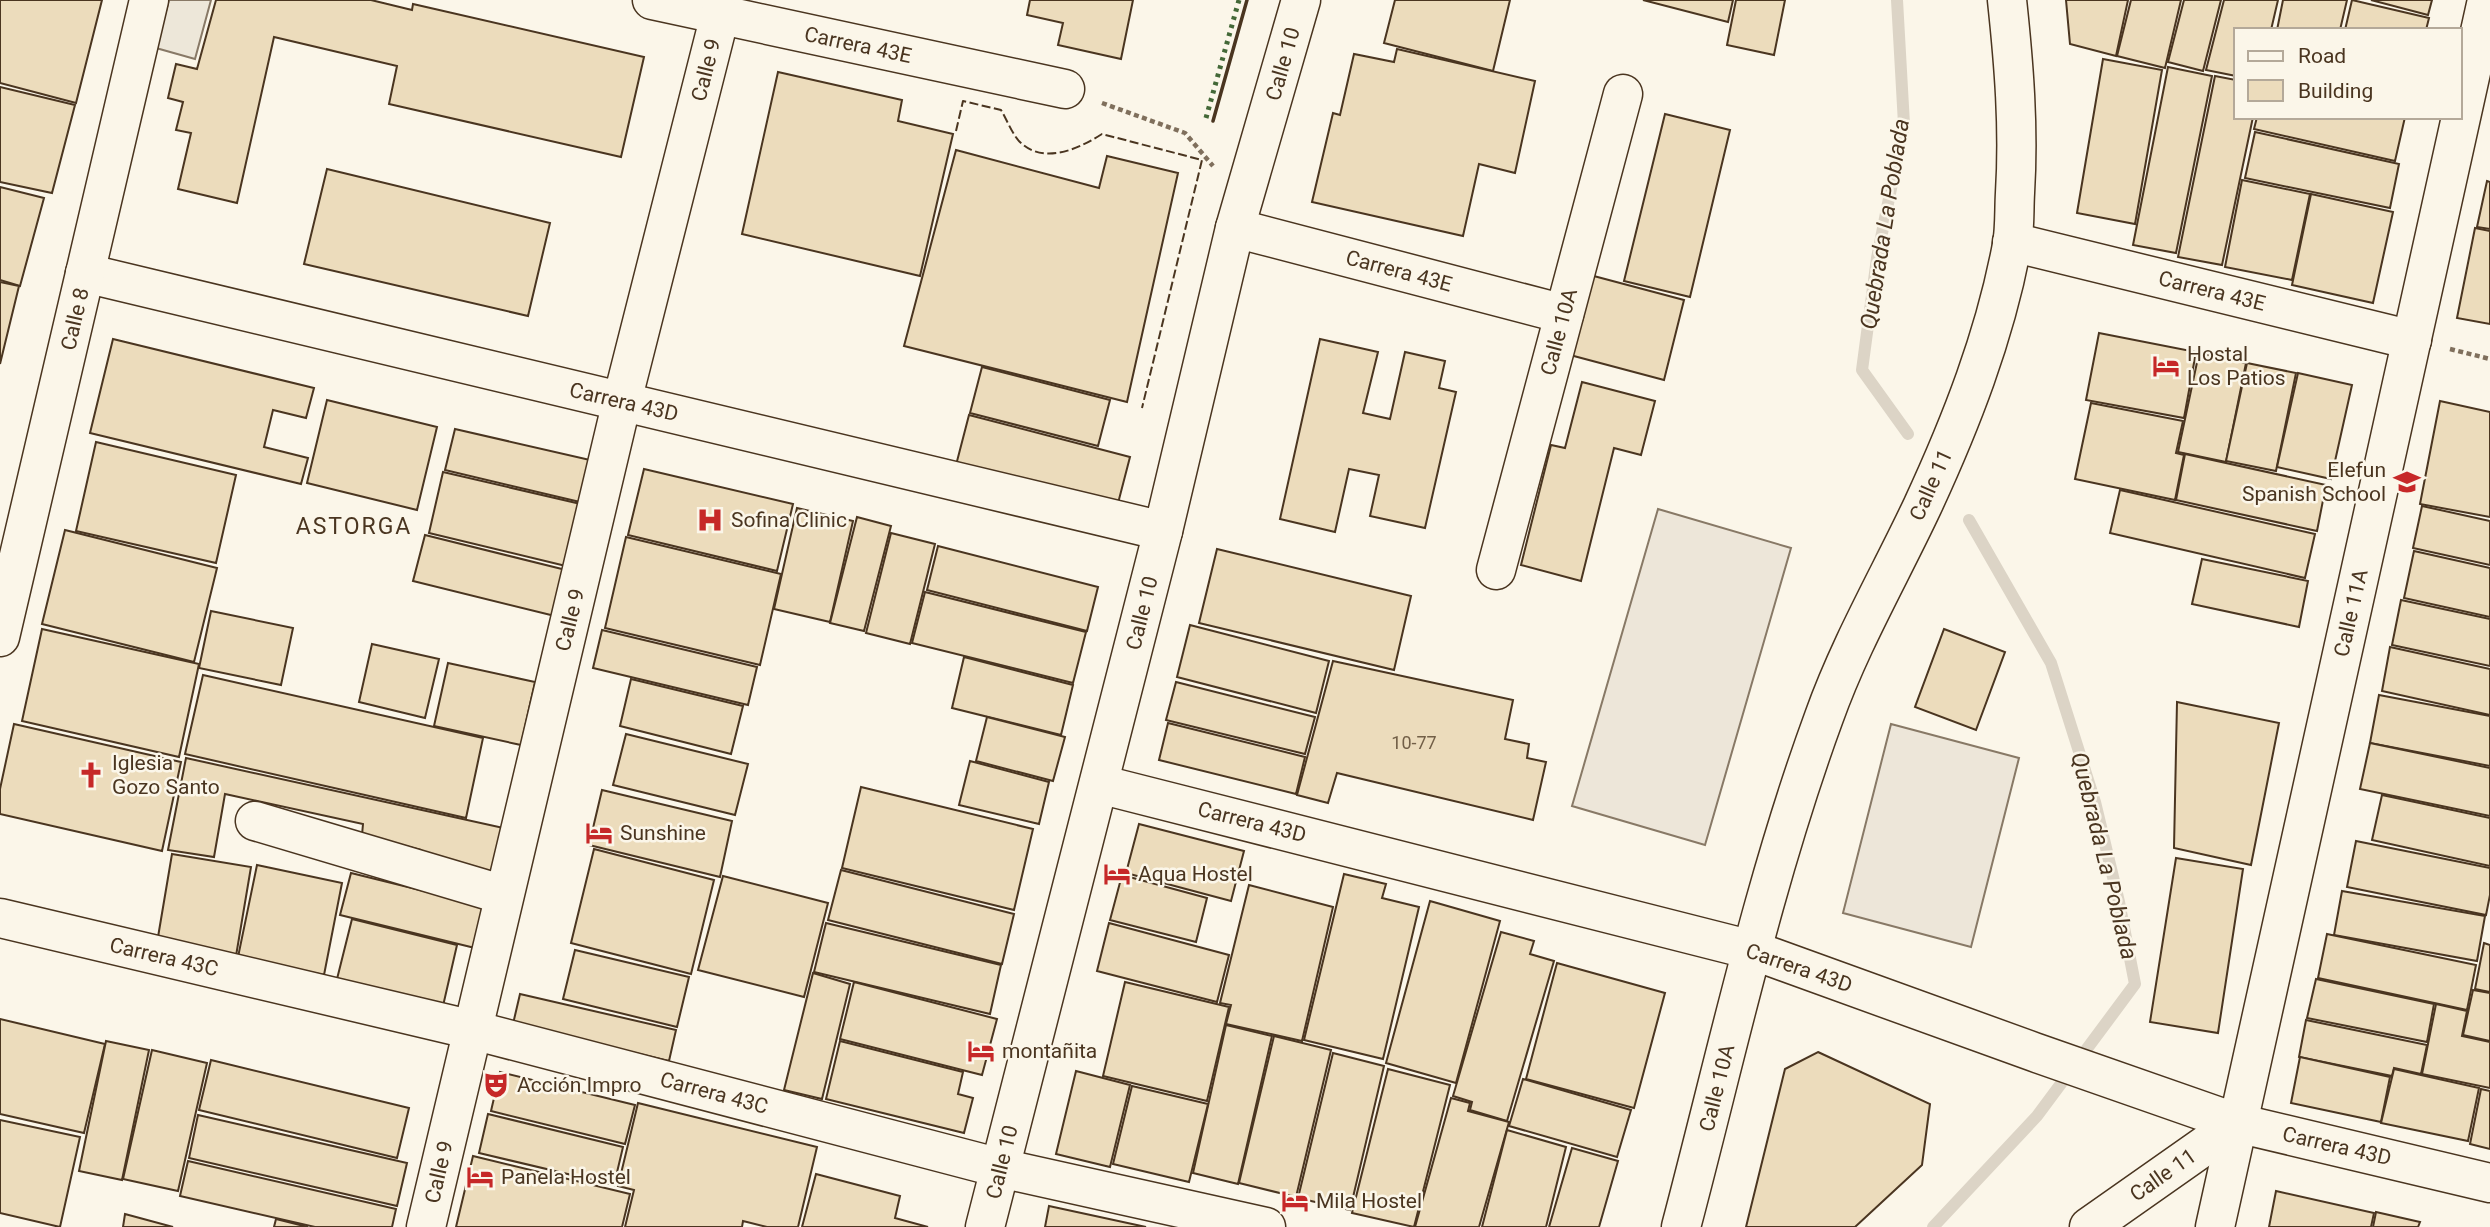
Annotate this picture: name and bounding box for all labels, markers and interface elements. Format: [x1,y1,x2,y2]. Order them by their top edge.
street label: Carrera 43E [802,22,914,68]
street label: Calle 10 [1261,25,1305,103]
legend [2234,28,2462,119]
street label: Calle 9 [687,36,725,104]
text: Road [2298,44,2346,68]
text: Building [2298,79,2373,103]
water label: Quebrada La Poblada [1855,117,1915,331]
street label: Carrera 43E [1343,245,1455,297]
street label: Carrera 43E [2156,266,2268,316]
street label: Calle 8 [56,285,94,353]
street label: Calle 10A [1536,286,1582,378]
place label: Hostal Los Patios [2187,342,2286,390]
hotel icon: Hostal Los Patios [2151,351,2181,381]
street label: Carrera 43D [567,378,681,426]
street label: Calle 11 [1905,446,1957,524]
place label: Elefun Spanish School [2242,458,2386,506]
school or university icon: Elefun Spanish School [2392,467,2422,497]
hospital icon: Sofina Clinic [695,505,725,535]
place label: Sofina Clinic [731,508,847,532]
district label: ASTORGA [296,513,412,540]
street label: Calle 11A [2329,567,2373,659]
street label: Calle 10 [1121,574,1163,652]
street label: Calle 9 [551,586,589,654]
house number: 10-77 [1391,732,1437,753]
water label: Quebrada La Poblada [2065,749,2143,963]
place label: Iglesia Gozo Santo [112,751,220,799]
church icon: Iglesia Gozo Santo [76,760,106,790]
street label: Carrera 43D [1195,797,1309,847]
hotel icon: Sunshine [584,818,614,848]
place label: Sunshine [620,821,706,845]
hotel icon: Aqua Hostel [1102,859,1132,889]
place label: Aqua Hostel [1138,862,1253,886]
street label: Carrera 43C [107,933,221,981]
street label: Carrera 43D [1743,939,1855,997]
hotel icon: montañita [966,1036,996,1066]
place label: montañita [1002,1039,1097,1063]
street label: Calle 10A [1695,1042,1739,1134]
street label: Carrera 43C [657,1067,771,1119]
theatre icon: Acción Impro [481,1070,511,1100]
place label: Acción Impro [517,1073,641,1097]
street label: Carrera 43D [2280,1122,2394,1170]
street label: Calle 10 [981,1123,1023,1201]
street label: Calle 9 [420,1138,458,1206]
street label: Calle 11 [2125,1144,2201,1206]
hotel icon: Panela Hostel [465,1162,495,1192]
place label: Panela Hostel [501,1165,631,1189]
hotel icon: Mila Hostel [1280,1186,1310,1216]
place label: Mila Hostel [1316,1189,1422,1213]

